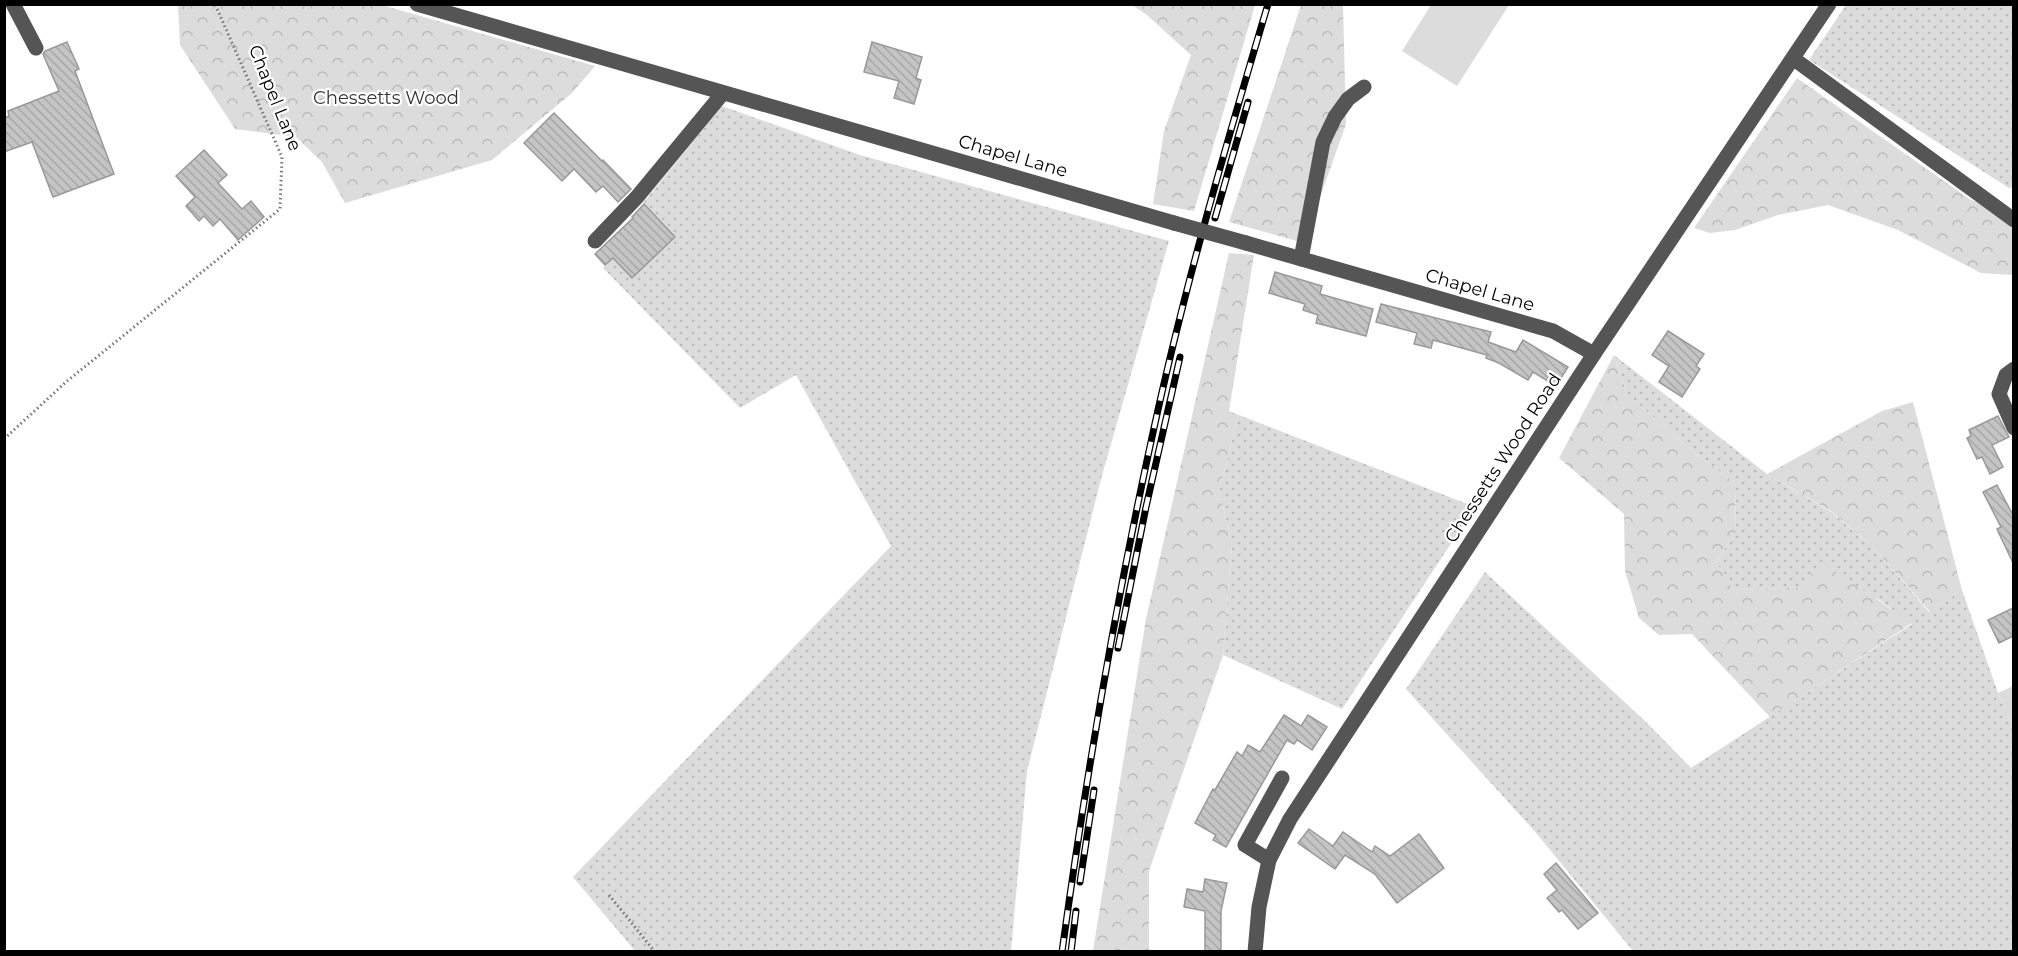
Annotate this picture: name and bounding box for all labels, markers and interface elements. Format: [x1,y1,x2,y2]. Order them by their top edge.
street label: Chapel Lane [244,42,306,154]
park label: Chessetts Wood [313,87,459,109]
street label: Chapel Lane [956,130,1070,182]
street label: Chapel Lane [1423,264,1537,316]
street label: Chessetts Wood Road [1440,369,1566,547]

